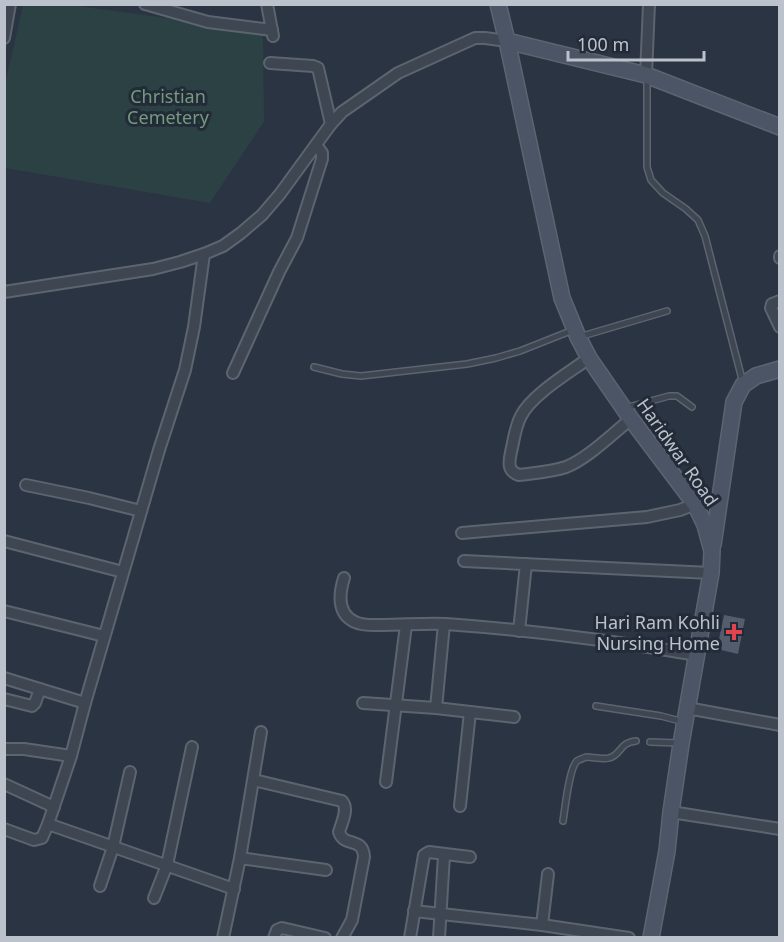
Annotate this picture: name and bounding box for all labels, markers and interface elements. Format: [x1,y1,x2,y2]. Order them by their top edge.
scale bar [568,24,704,62]
text: 100 m [577,32,629,56]
park label: Christian Cemetery [127,84,210,129]
street label: Haridwar Road [632,393,724,511]
place label: Hari Ram Kohli Nursing Home [595,610,720,655]
marker: Hari Ram Kohli Nursing Home [725,623,743,641]

